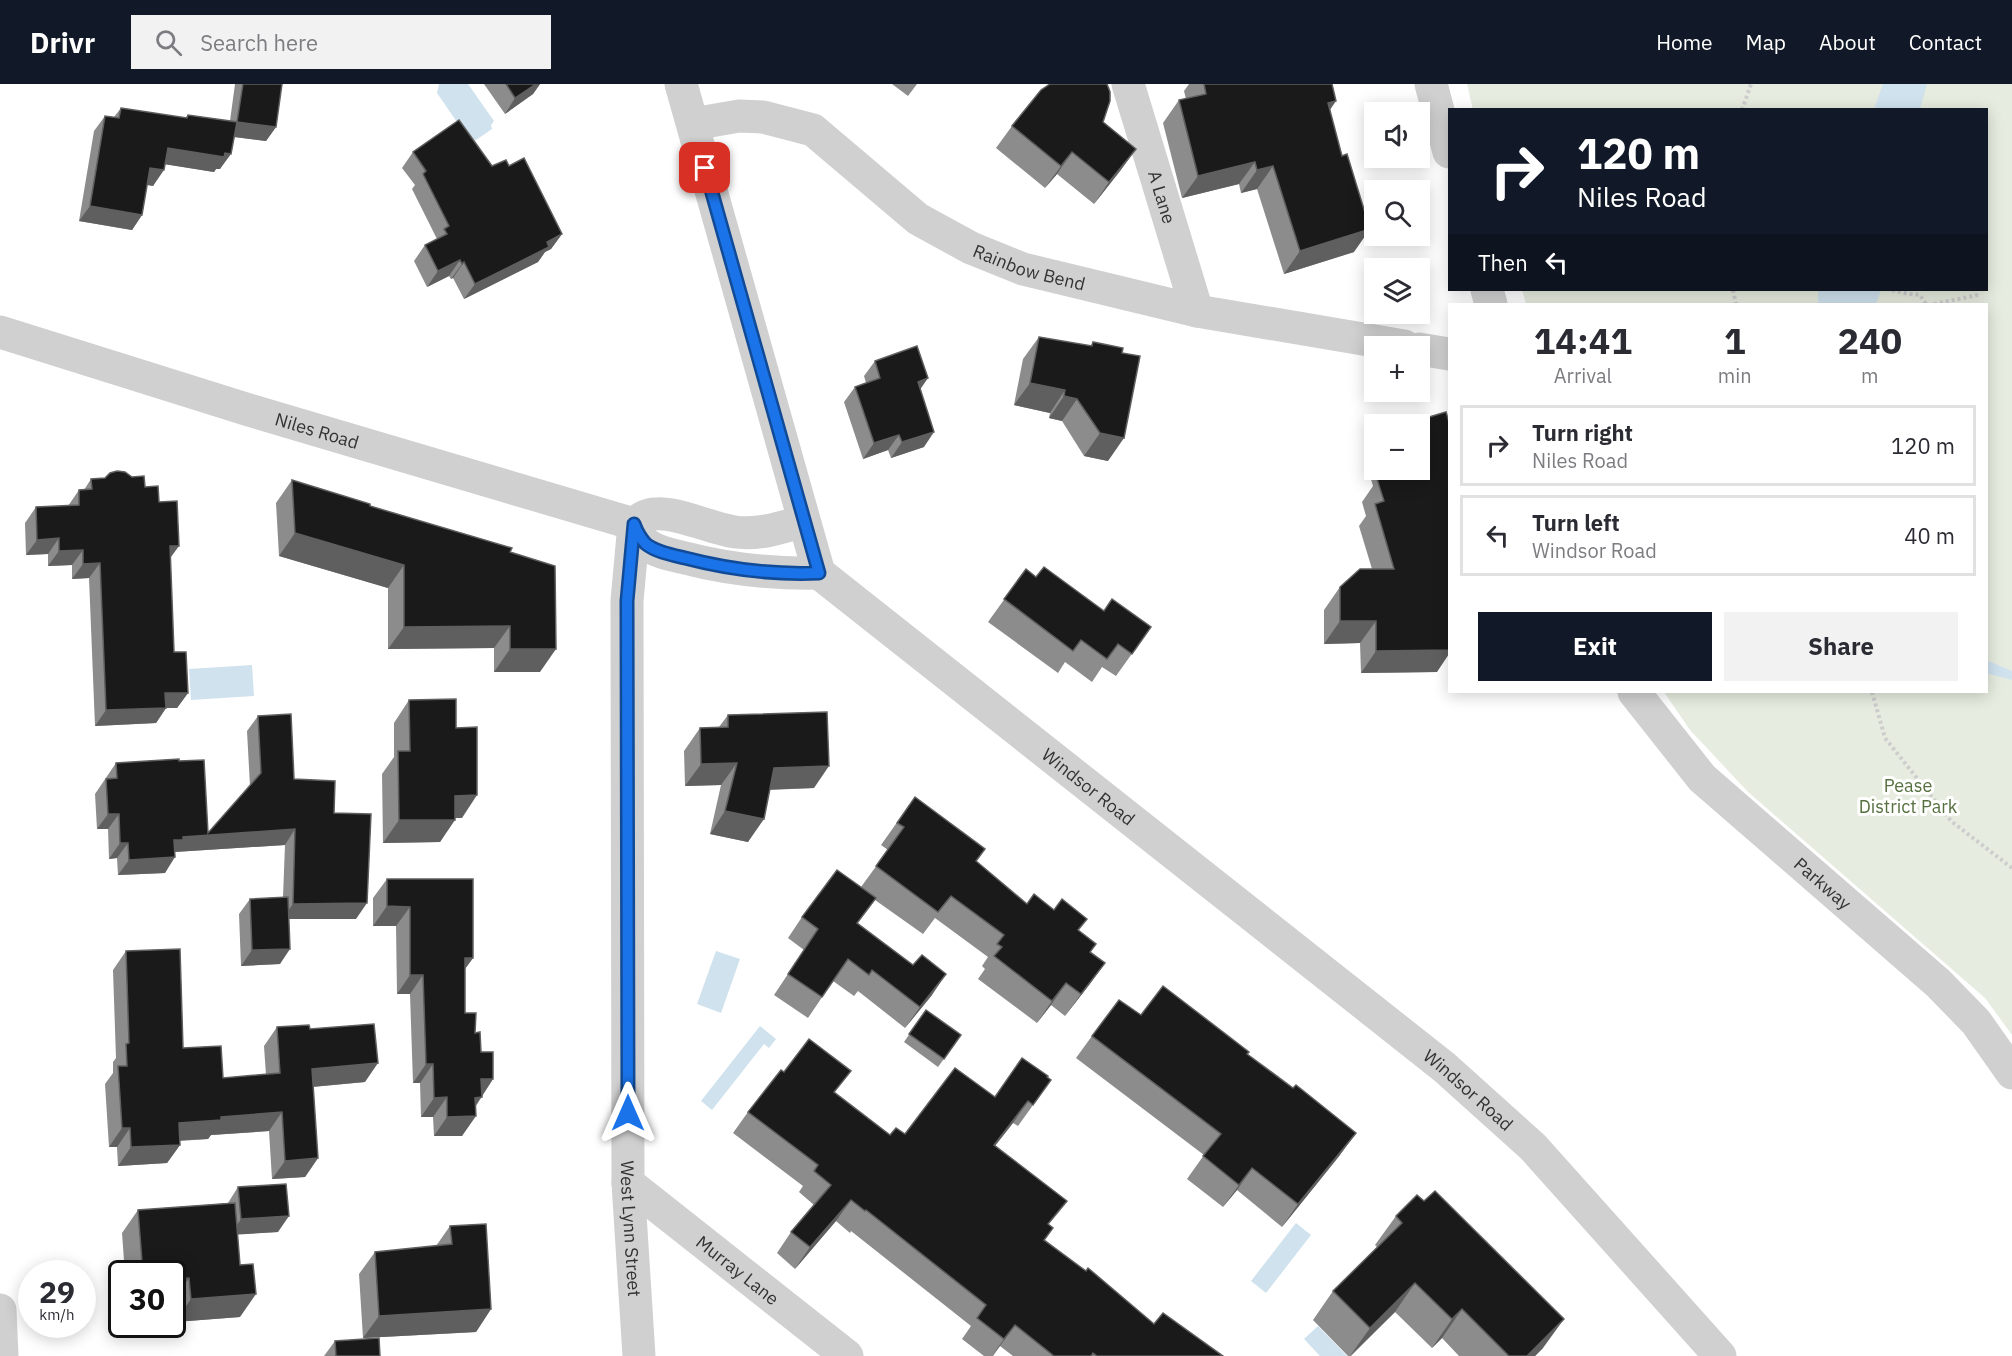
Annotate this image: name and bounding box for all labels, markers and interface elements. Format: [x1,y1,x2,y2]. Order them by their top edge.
search box [131,15,551,69]
text: Drivr [30,24,95,61]
icon: search [152,26,185,59]
text: Search here [200,28,318,57]
text: Home [1656,28,1713,56]
text: Map [1746,28,1786,56]
text: About [1819,28,1876,56]
text: Contact [1909,28,1982,56]
map controls [1364,102,1430,480]
button: sound [1364,102,1430,168]
text: 120 m [1577,126,1700,181]
icon: right [1478,132,1556,210]
pin [679,142,730,193]
icon: arrive [688,151,721,184]
street label: A Lane [1143,167,1181,226]
text: Niles Road [1577,179,1707,214]
button: search [1364,180,1430,246]
street label: Rainbow Bend [970,239,1088,295]
icon: left [1540,246,1573,279]
text: Then [1478,248,1528,277]
button: layers [1364,258,1430,324]
text: 14:41 [1534,317,1632,364]
text: 1 [1724,317,1746,364]
text: 240 [1837,317,1902,364]
button: + [1364,336,1430,402]
text: Arrival [1554,362,1612,389]
text: min [1718,362,1752,389]
text: m [1861,362,1879,389]
street label: Niles Road [272,407,362,453]
button: − [1364,414,1430,480]
text: Turn right [1532,418,1633,447]
icon: right [1481,429,1514,462]
text: 120 m [1891,431,1955,460]
text: Niles Road [1532,447,1628,474]
text: Turn left [1532,508,1620,537]
icon: left [1481,519,1514,552]
text: 40 m [1904,521,1955,550]
text: Windsor Road [1532,537,1657,564]
button: Exit [1478,612,1712,681]
button: Share [1724,612,1958,681]
street label: Windsor Road [1038,742,1140,830]
park label: Pease District Park [1859,774,1958,818]
street label: Parkway [1790,852,1857,914]
street label: Windsor Road [1419,1044,1518,1135]
position arrow [596,1081,660,1145]
street label: West Lynn Street [616,1160,647,1297]
street label: Murray Lane [692,1230,784,1310]
speed limit sign: 30 [108,1260,186,1338]
text: 29 [39,1272,75,1311]
text: km/h [39,1305,75,1324]

